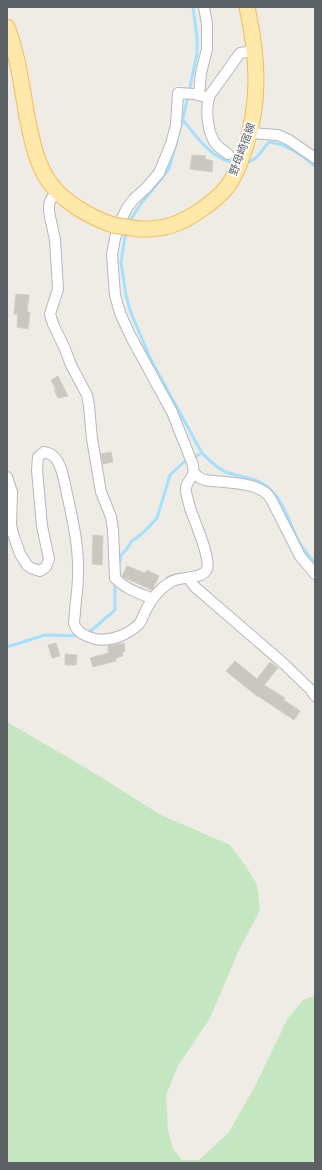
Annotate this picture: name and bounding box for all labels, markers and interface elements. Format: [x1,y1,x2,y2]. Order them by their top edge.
street label: 野母崎宿線 [226,121,258,177]

